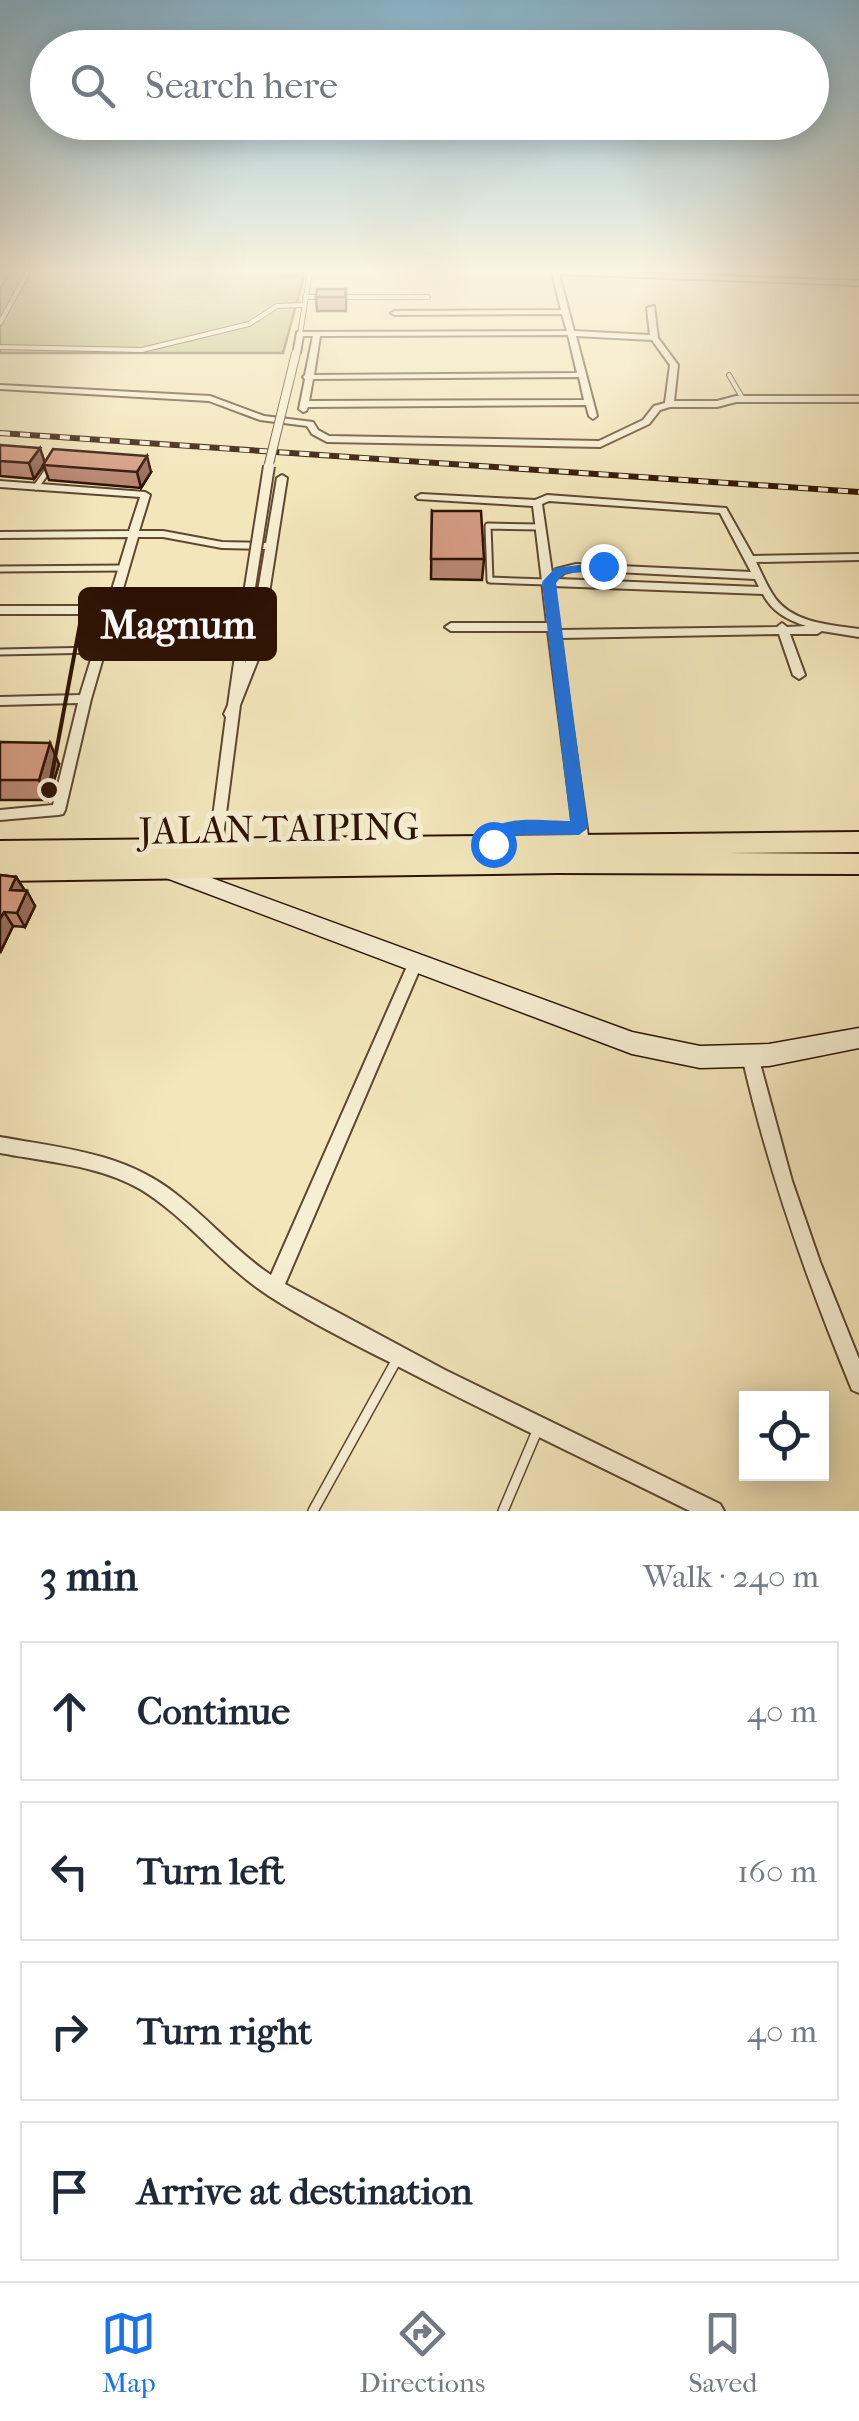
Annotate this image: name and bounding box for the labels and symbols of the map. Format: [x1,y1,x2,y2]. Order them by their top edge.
route end [581,544,627,590]
callout: Magnum [80,589,275,659]
text: Magnum [100,602,256,648]
street label: JALAN TAIPING [135,804,420,854]
route start [471,822,517,868]

